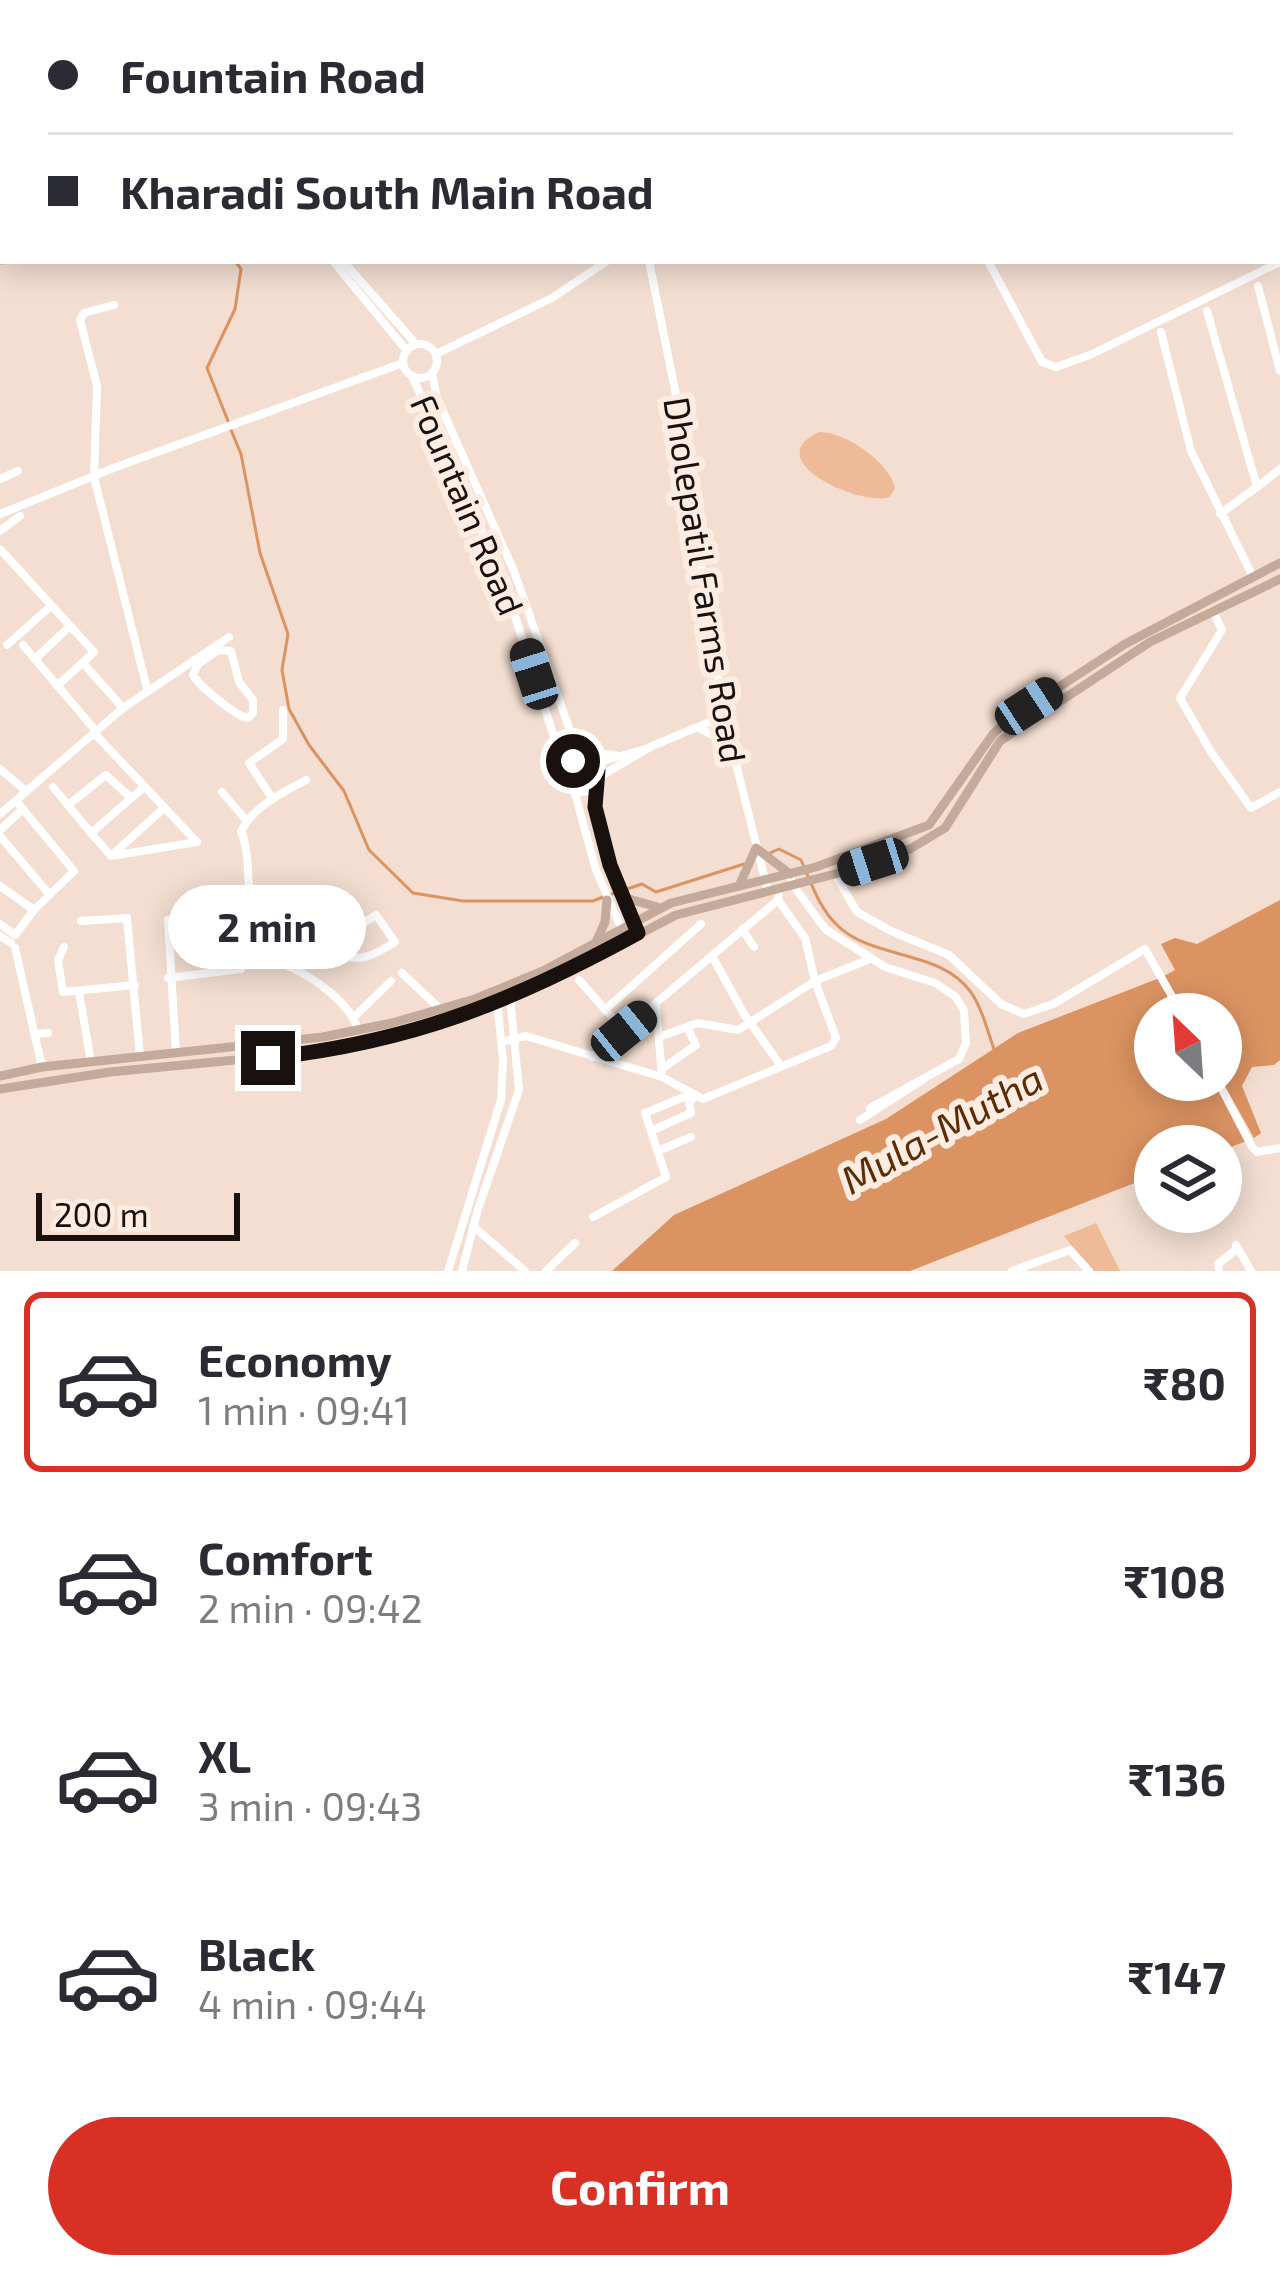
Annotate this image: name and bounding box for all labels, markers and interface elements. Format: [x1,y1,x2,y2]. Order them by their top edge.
text: Fountain Road [120,48,426,102]
text: Kharadi South Main Road [120,164,654,218]
street label: Fountain Road [403,388,534,621]
street label: Dholepatil Farms Road [656,394,757,766]
car [506,634,562,714]
car [989,671,1069,741]
route start [546,734,600,788]
car [833,834,913,890]
callout: 2 min [169,884,367,968]
text: 2 min [217,903,317,950]
north arrow [1134,993,1242,1101]
map controls [1134,993,1242,1233]
car [585,994,663,1068]
route end [241,1031,295,1085]
water label: Mula-Mutha [832,1053,1050,1202]
button: layers [1134,1125,1242,1233]
scale bar [36,1187,240,1240]
text: 200 m [54,1194,149,1234]
icon: car [54,1328,162,1436]
text: Economy [198,1332,392,1386]
text: ₹80 [1143,1355,1226,1409]
text: 1 min · 09:41 [198,1386,410,1433]
icon: car [54,1526,162,1634]
text: Comfort [198,1530,373,1584]
text: ₹108 [1124,1553,1226,1607]
text: 2 min · 09:42 [198,1584,423,1631]
icon: car [54,1724,162,1832]
text: XL [198,1728,251,1782]
text: ₹136 [1128,1751,1226,1805]
text: 3 min · 09:43 [198,1782,422,1829]
icon: car [54,1922,162,2030]
text: Black [198,1926,315,1980]
text: ₹147 [1128,1949,1226,2003]
text: 4 min · 09:44 [198,1980,427,2027]
button: Confirm [48,2117,1232,2255]

